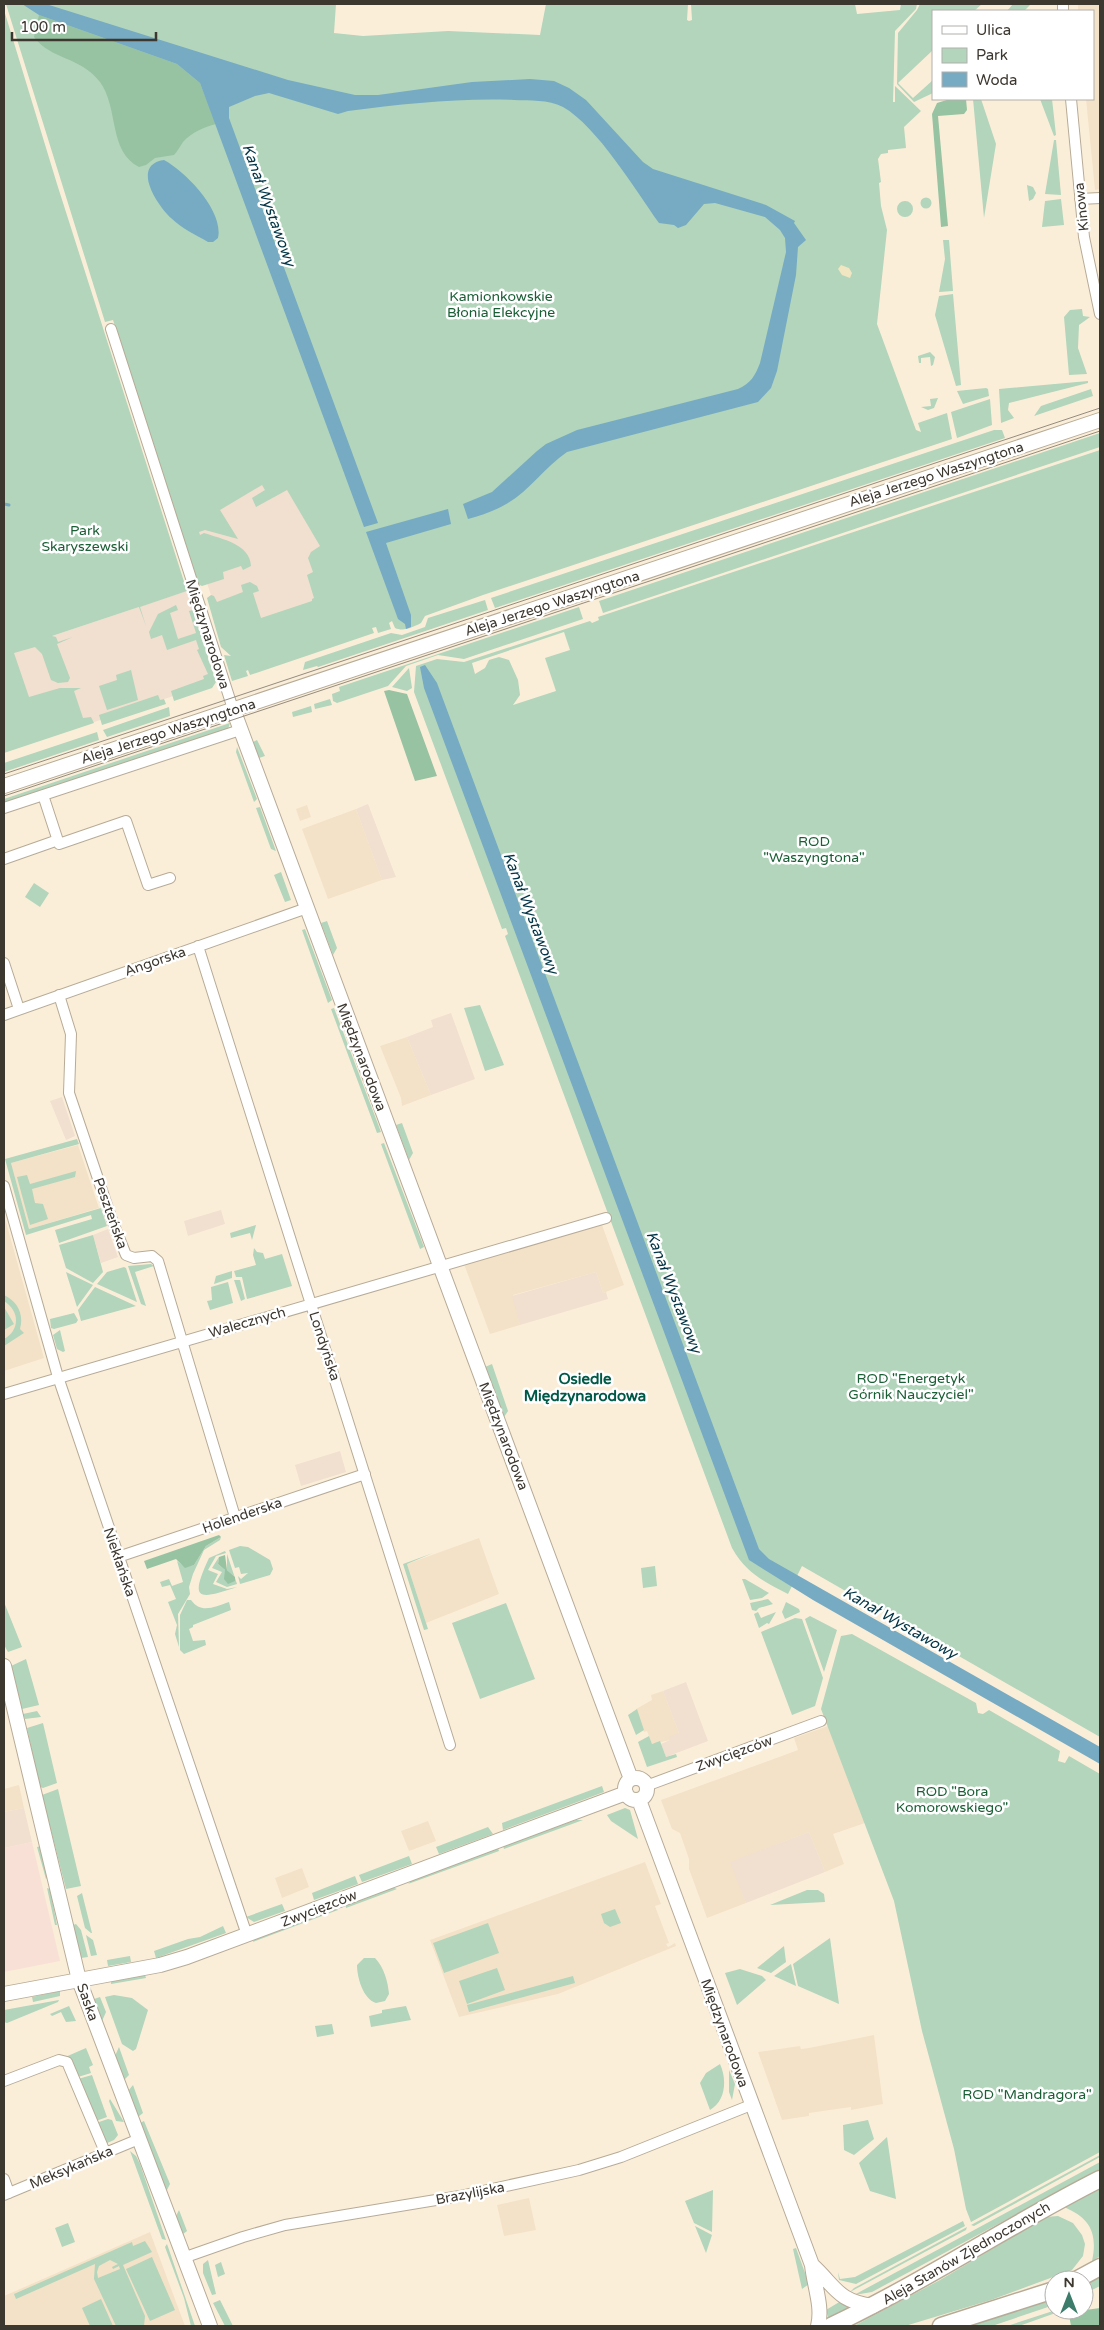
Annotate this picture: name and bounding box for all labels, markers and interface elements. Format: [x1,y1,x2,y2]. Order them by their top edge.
scale bar [12,10,156,42]
legend [932,10,1094,100]
text: 100 m [20,18,66,36]
text: Ulica [976,21,1011,39]
text: Park [976,46,1008,64]
text: Woda [976,71,1018,89]
water label: Kanał Wystawowy [239,141,300,270]
street label: Kinowa [1070,182,1092,232]
park label: Kamionkowskie Błonia Elekcyjne [447,288,555,321]
street label: Aleja Jerzego Waszyngtona [847,438,1026,511]
park label: Park Skaryszewski [41,522,129,555]
street label: Aleja Jerzego Waszyngtona [463,567,642,640]
street label: Międzynarodowa [182,577,233,691]
street label: Aleja Jerzego Waszyngtona [79,695,258,768]
park label: ROD "Waszyngtona" [763,833,865,866]
water label: Kanał Wystawowy [500,850,563,978]
street label: Angorska [122,943,188,980]
street label: Międzynarodowa [333,1001,390,1114]
street label: Peszteńska [90,1175,131,1251]
water label: Kanał Wystawowy [643,1229,706,1357]
street label: Walecznych [207,1303,288,1342]
street label: Londyńska [305,1309,344,1383]
district label: Osiedle Międzynarodowa [524,1370,646,1406]
park label: ROD "Energetyk Górnik Nauczyciel" [848,1370,974,1403]
street label: Międzynarodowa [475,1380,532,1493]
street label: Holenderska [200,1494,284,1537]
street label: Niekłańska [100,1525,139,1599]
water label: Kanał Wystawowy [840,1583,962,1664]
street label: Zwycięzców [694,1732,775,1775]
park label: ROD "Bora Komorowskiego" [896,1783,1008,1816]
street label: Zwycięzców [279,1886,360,1931]
street label: Międzynarodowa [697,1977,752,2090]
street label: Saska [73,1981,102,2023]
park label: ROD "Mandragora" [962,2086,1092,2103]
street label: Meksykańska [27,2142,115,2193]
street label: Brazylijska [434,2178,506,2209]
street label: Aleja Stanów Zjednoczonych [879,2198,1053,2309]
north arrow [1044,2270,1094,2320]
text: N [1063,2274,1075,2291]

